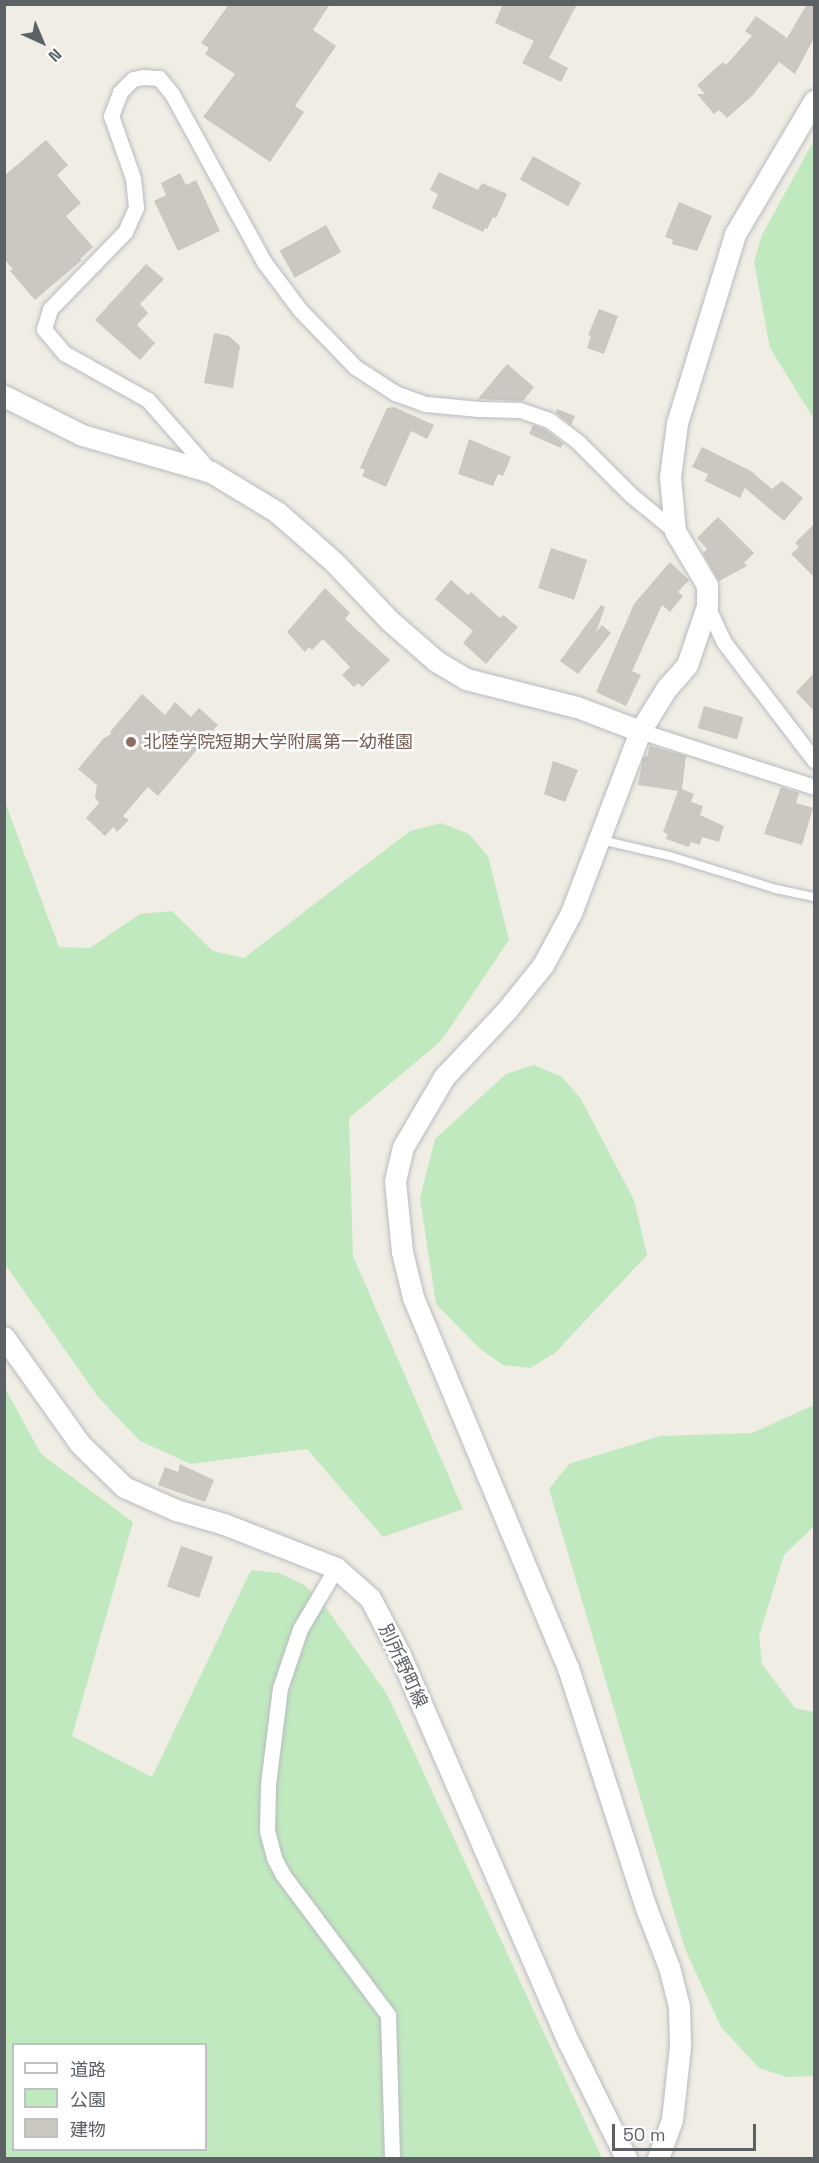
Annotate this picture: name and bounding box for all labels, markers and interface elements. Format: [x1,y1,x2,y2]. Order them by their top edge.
north arrow [12,12,72,72]
text: N [44,44,66,67]
place label: 北陸学院短期大学附属第一幼稚園 [143,731,413,753]
marker: 北陸学院短期大学附属第一幼稚園 [124,735,138,749]
street label: 別所野町線 [374,1621,432,1711]
legend [12,2043,207,2151]
text: 道路 [70,2058,106,2081]
text: 公園 [70,2088,106,2111]
scale bar [615,2112,759,2150]
text: 建物 [70,2118,106,2141]
text: 50 m [623,2123,665,2146]

